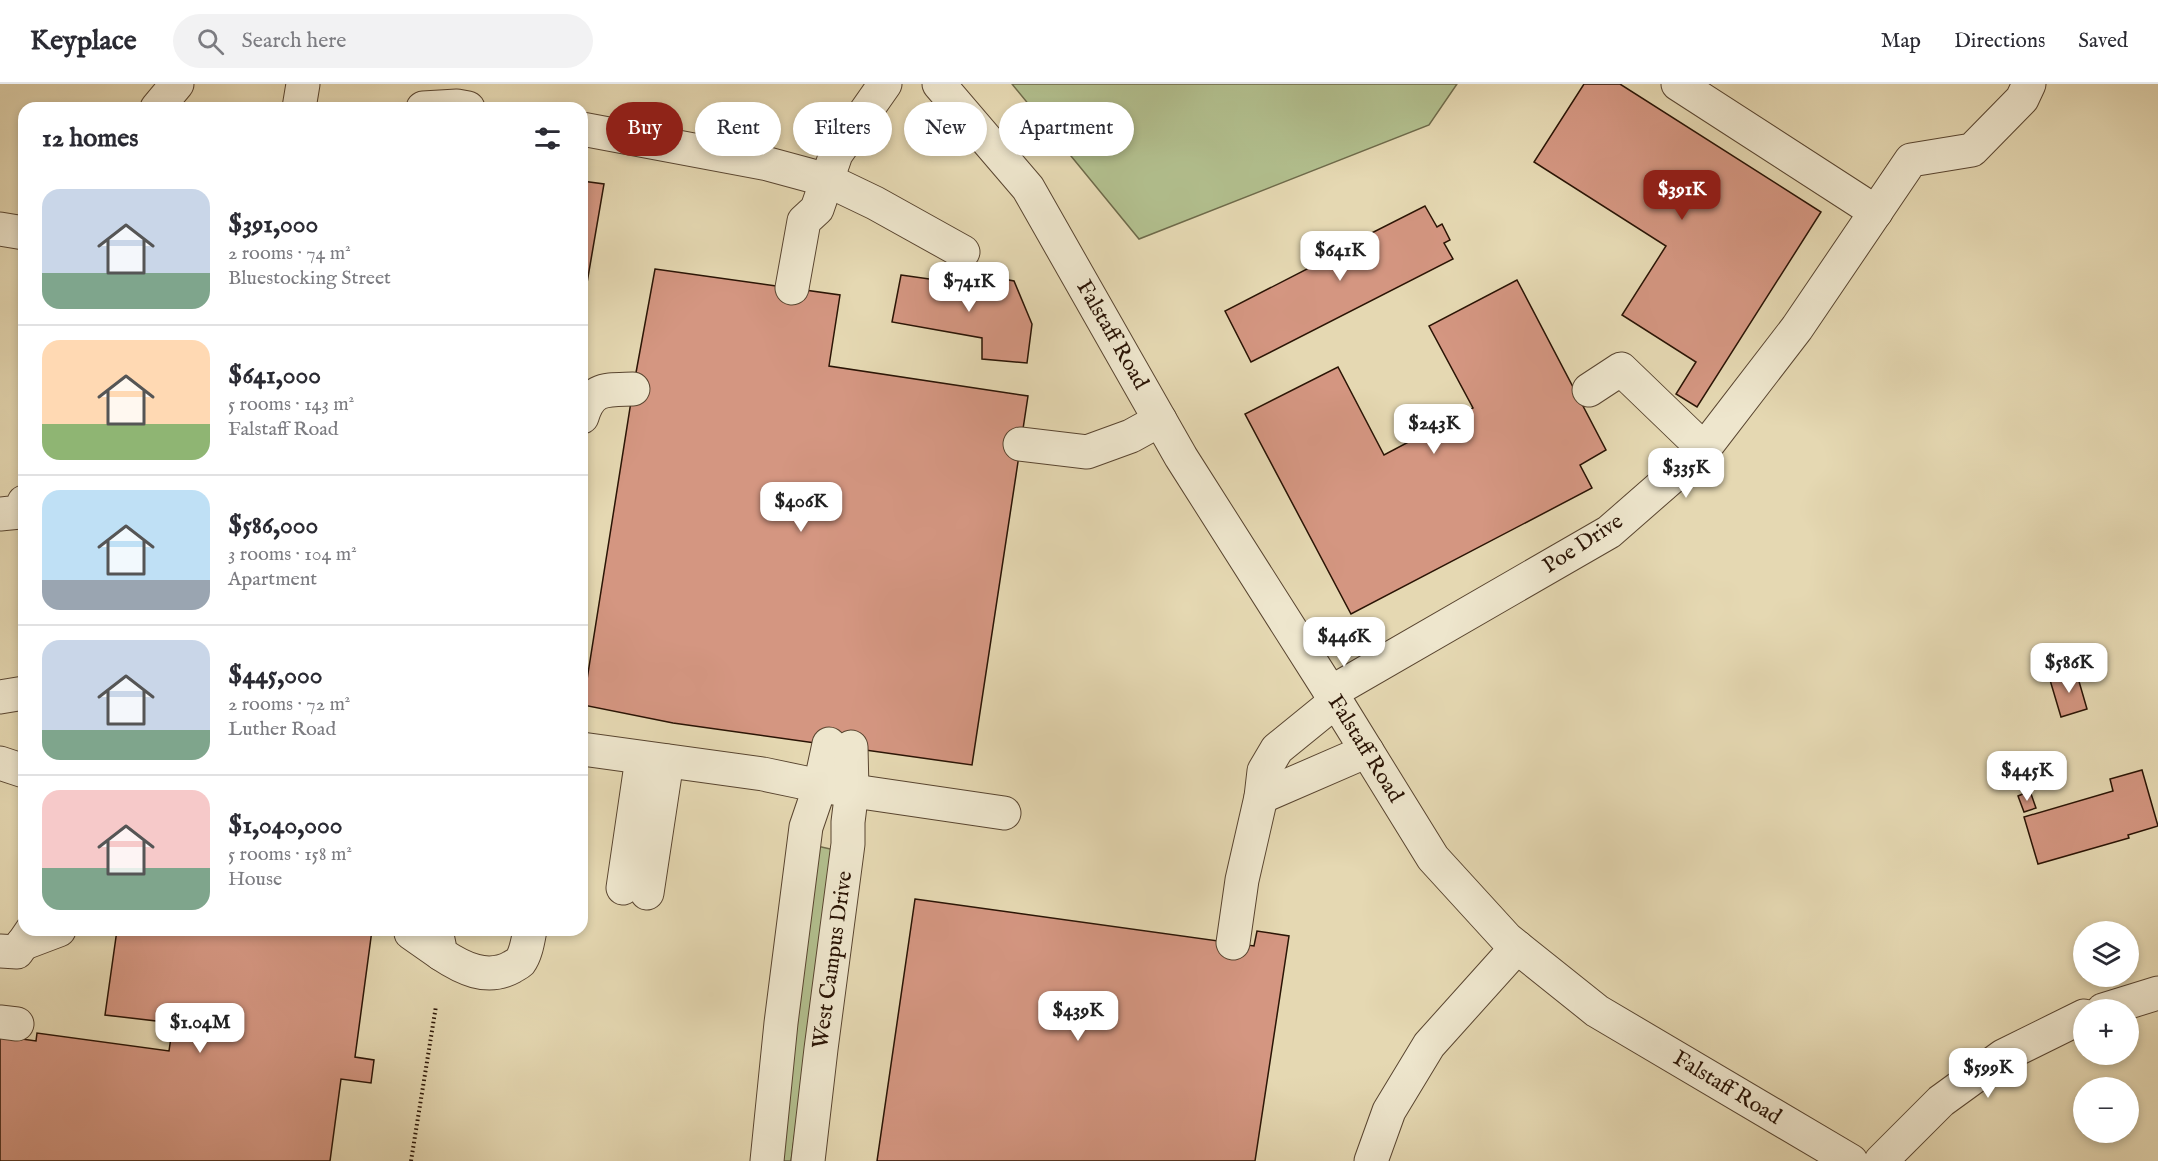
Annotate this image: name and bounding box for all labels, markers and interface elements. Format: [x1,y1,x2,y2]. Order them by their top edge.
search box [173,14,593,68]
text: Keyplace [30,24,137,59]
icon: search [194,25,227,58]
text: Search here [242,27,346,55]
text: Map [1881,28,1921,55]
text: Directions [1954,28,2045,55]
text: Saved [2078,28,2128,55]
chip: Buy [606,102,683,156]
chip: Rent [695,102,781,156]
chip: Filters [793,102,892,156]
chip: New [904,102,987,156]
chip: Apartment [999,102,1134,156]
text: 12 homes [42,122,138,155]
icon: filters [531,122,564,155]
pin: $391K [1640,170,1724,221]
text: $391K [1657,177,1707,202]
text: $391,000 [228,208,318,241]
icon: home [90,213,162,285]
pin: $641K [1298,231,1382,282]
text: $641K [1314,238,1366,263]
text: 2 rooms · 74 m² [228,241,351,266]
pin: $741K [927,262,1011,313]
text: Bluestocking Street [228,266,391,291]
text: $741K [943,269,995,294]
street label: Falstaff Road [1069,275,1155,395]
text: $641,000 [228,359,321,392]
icon: home [90,364,162,436]
text: 5 rooms · 143 m² [228,392,354,417]
pin: $243K [1392,404,1476,455]
text: $243K [1408,411,1460,436]
text: Falstaff Road [228,417,339,442]
pin: $335K [1644,448,1728,499]
text: $335K [1662,455,1710,480]
pin: $406K [759,482,843,533]
text: $406K [774,489,828,514]
street label: Poe Drive [1538,508,1628,580]
text: $586,000 [228,509,318,542]
icon: home [90,514,162,586]
text: 3 rooms · 104 m² [228,542,357,567]
text: Apartment [228,567,317,592]
pin: $446K [1302,617,1386,668]
text: $446K [1317,624,1371,649]
pin: $586K [2027,643,2111,694]
text: $586K [2044,650,2094,675]
text: $445,000 [228,659,322,692]
icon: home [90,664,162,736]
street label: Falstaff Road [1321,690,1409,808]
text: 2 rooms · 72 m² [228,692,350,717]
text: Luther Road [228,717,336,742]
pin: $445K [1985,751,2069,802]
text: $445K [2001,758,2053,783]
text: $1,040,000 [228,809,343,842]
icon: home [90,814,162,886]
text: 5 rooms · 158 m² [228,842,352,867]
text: House [228,867,282,892]
street label: West Campus Drive [807,869,859,1051]
map controls [2073,921,2139,1143]
button: layers [2073,921,2139,987]
pin: $439K [1036,991,1120,1042]
text: $439K [1052,998,1104,1023]
button: + [2073,999,2139,1065]
pin: $1.04M [151,1003,249,1054]
text: $1.04M [169,1010,231,1035]
street label: Falstaff Road [1668,1045,1787,1131]
pin: $599K [1946,1048,2030,1099]
text: $599K [1963,1055,2013,1080]
button: − [2073,1077,2139,1143]

